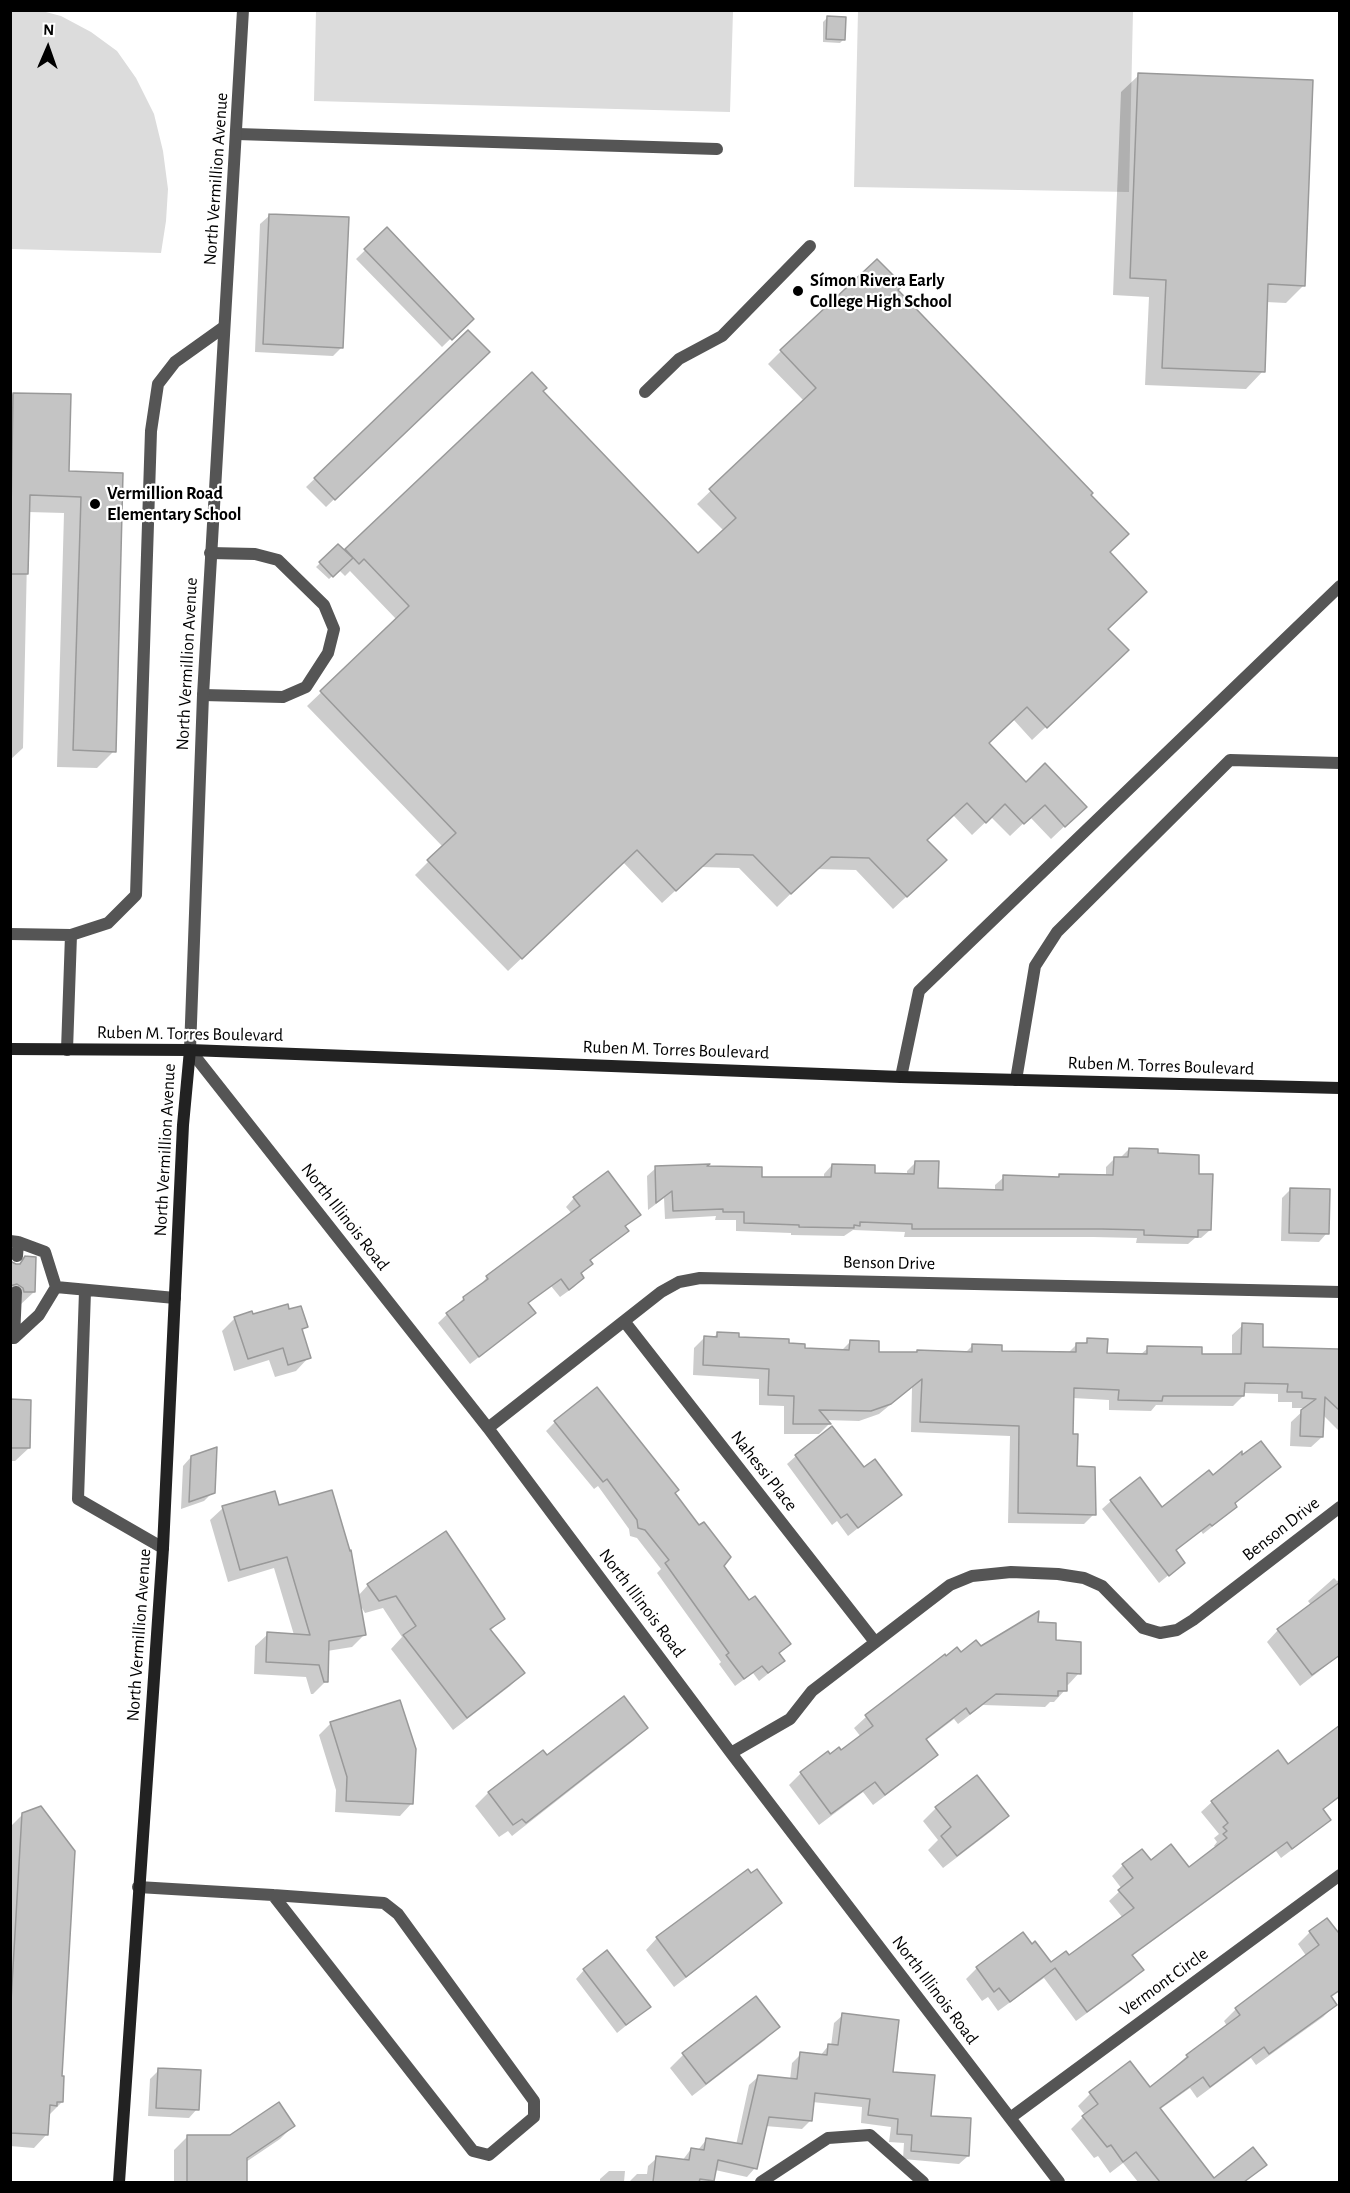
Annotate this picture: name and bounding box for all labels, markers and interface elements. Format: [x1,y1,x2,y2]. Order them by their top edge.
north arrow [18,18,78,78]
text: N [43,22,54,38]
street label: North Vermillion Avenue [199,92,233,266]
place label: Símon Rivera Early College High School [810,270,952,312]
marker: Símon Rivera Early College High School [791,284,805,298]
place label: Vermillion Road Elementary School [107,483,242,526]
marker: Vermillion Road Elementary School [88,497,102,511]
street label: North Vermillion Avenue [172,577,202,751]
street label: Ruben M. Torres Boulevard [97,1022,283,1046]
street label: Ruben M. Torres Boulevard [582,1036,770,1064]
street label: Ruben M. Torres Boulevard [1067,1052,1255,1080]
street label: North Vermillion Avenue [150,1063,180,1237]
street label: North Illinois Road [296,1159,394,1275]
street label: Benson Drive [843,1251,935,1275]
street label: Nahessi Place [726,1427,802,1515]
street label: Benson Drive [1238,1492,1324,1566]
street label: North Illinois Road [594,1544,690,1662]
street label: North Vermillion Avenue [122,1548,156,1722]
street label: North Illinois Road [887,1931,983,2049]
street label: Vermont Circle [1116,1943,1212,2021]

